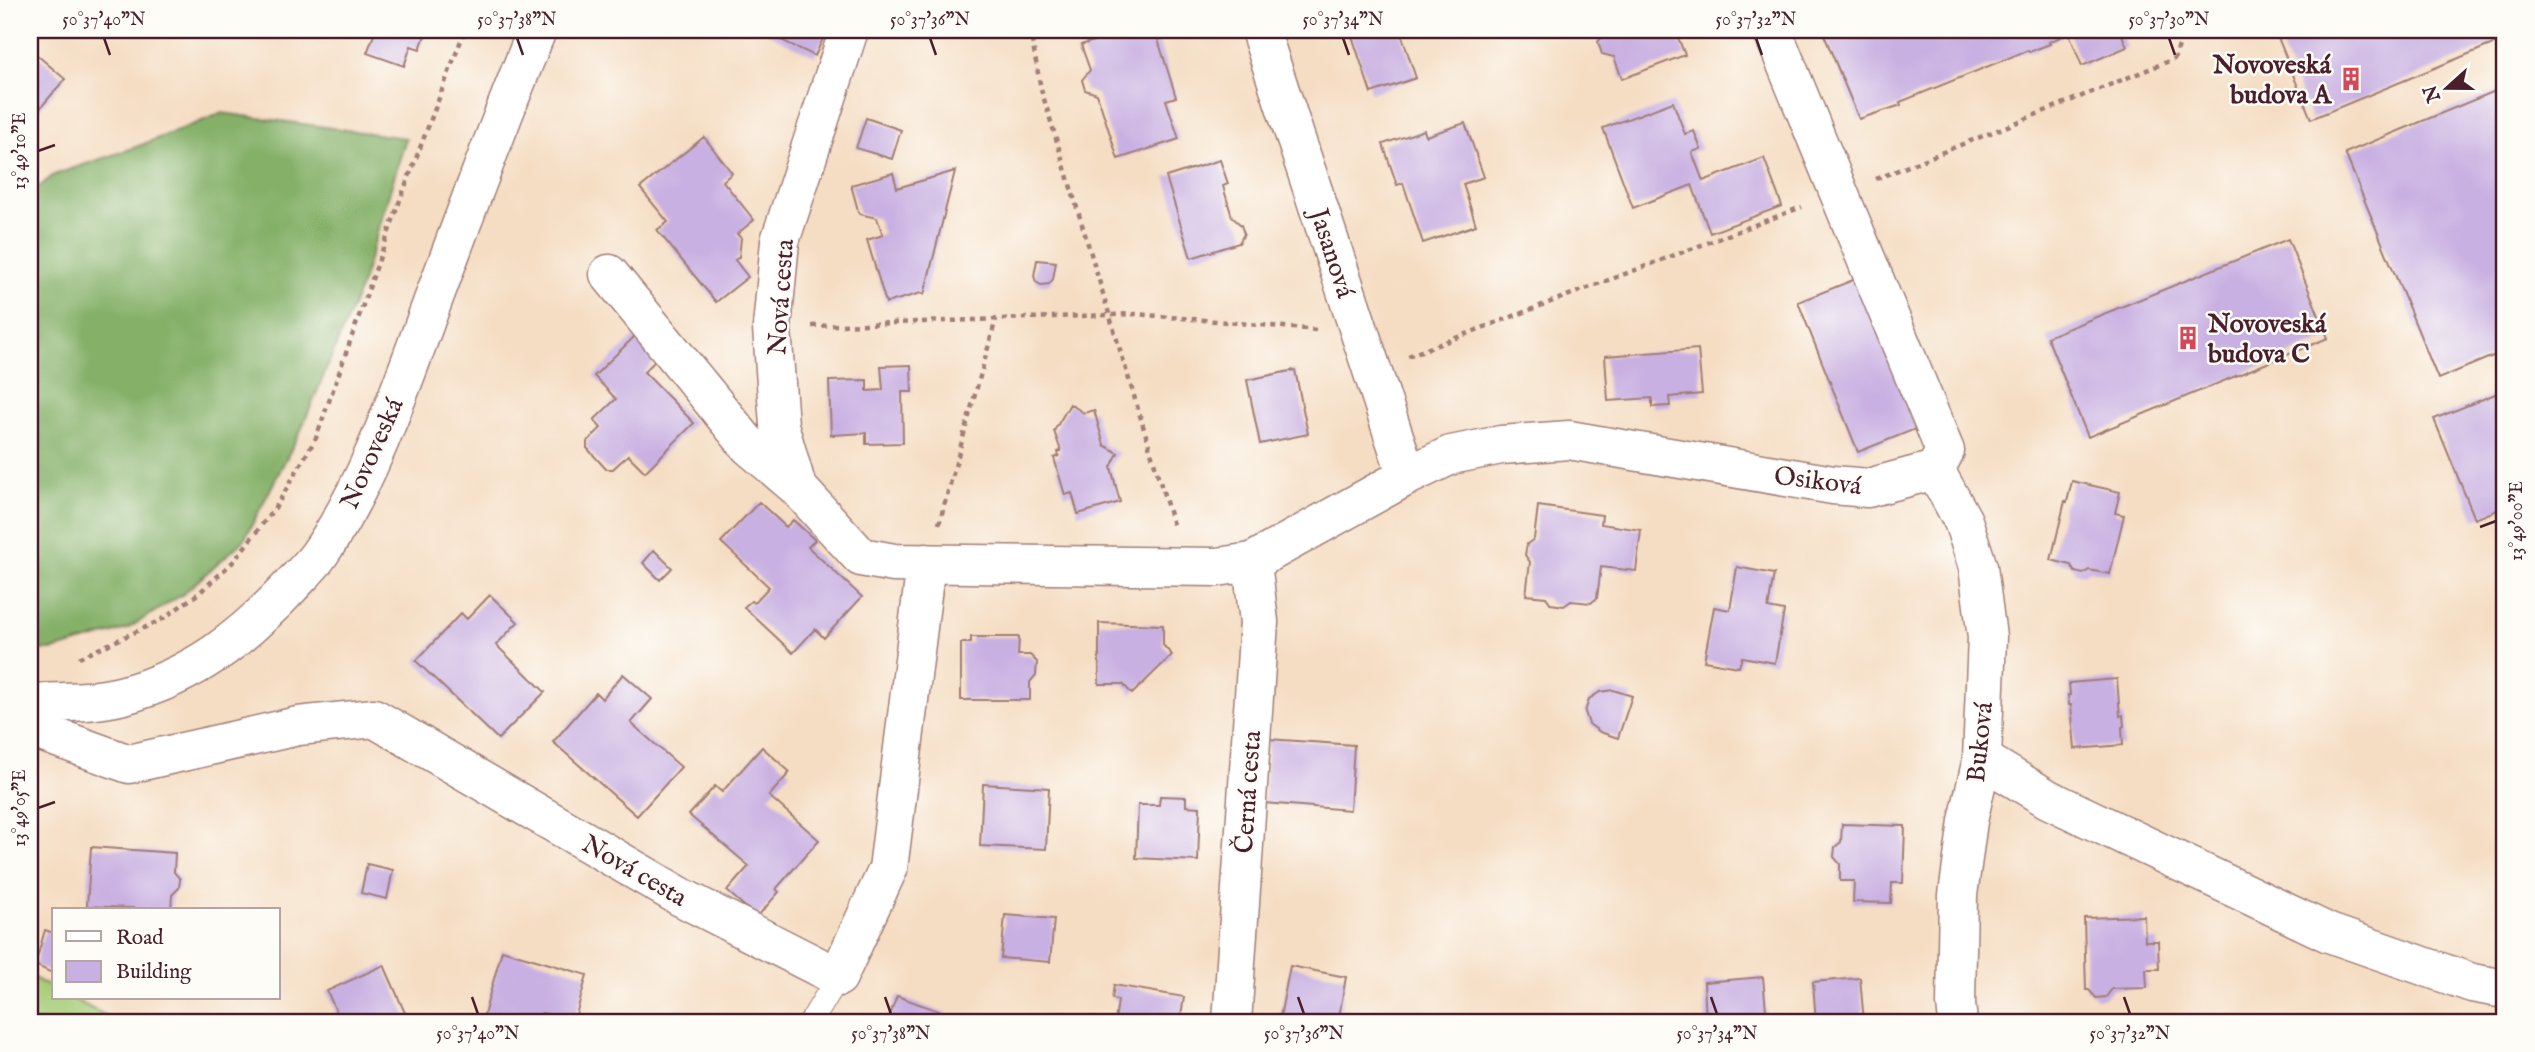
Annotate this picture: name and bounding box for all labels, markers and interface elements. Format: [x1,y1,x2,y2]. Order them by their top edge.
text: 50°37'40"N [62,9,146,32]
text: 50°37'38"N [477,9,557,32]
text: 50°37'36"N [890,9,970,32]
text: 50°37'34"N [1302,9,1384,32]
text: 50°37'32"N [1716,9,1797,32]
text: 50°37'30"N [2128,9,2210,32]
place label: Novoveská budova A [2212,49,2332,112]
north arrow [2412,52,2482,122]
building icon: Novoveská budova A [2337,65,2365,93]
text: N [2419,81,2448,106]
text: 13°49'10"E [9,112,32,190]
street label: Jasanová [1301,202,1362,303]
street label: Nová cesta [761,237,802,356]
place label: Novoveská budova C [2207,308,2327,371]
building icon: Novoveská budova C [2174,324,2202,352]
street label: Novoveská [333,392,412,514]
street label: Osiková [1772,460,1864,503]
text: 13°49'00"E [2506,481,2529,561]
street label: Buková [1960,699,2001,784]
street label: Černá cesta [1228,729,1269,855]
text: 13°49'05"E [9,769,32,847]
street label: Nová cesta [576,828,694,915]
legend [52,908,280,1000]
text: Road [116,925,164,952]
text: Building [116,959,192,986]
text: 50°37'40"N [436,1023,520,1046]
text: 50°37'38"N [851,1023,931,1046]
text: 50°37'36"N [1264,1023,1344,1046]
text: 50°37'34"N [1676,1023,1758,1046]
text: 50°37'32"N [2090,1023,2171,1046]

